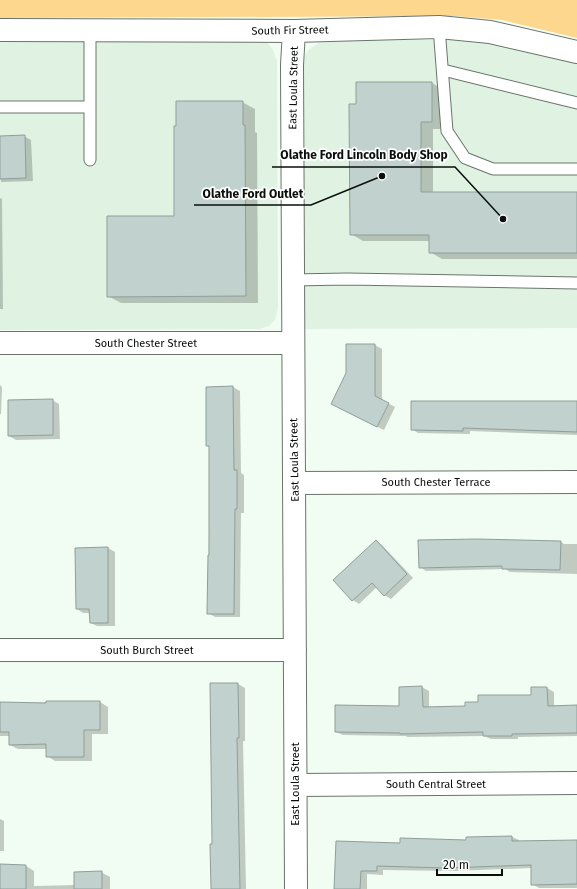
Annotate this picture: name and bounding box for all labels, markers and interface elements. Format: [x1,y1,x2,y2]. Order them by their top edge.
street label: South Fir Street [251,23,329,38]
street label: East Loula Street [286,46,301,130]
callout: Olathe Ford Lincoln Body Shop [272,143,455,167]
text: Olathe Ford Lincoln Body Shop [280,148,448,162]
callout: Olathe Ford Outlet [194,181,311,205]
text: Olathe Ford Outlet [203,187,304,201]
street label: South Chester Street [95,337,197,350]
street label: East Loula Street [287,418,302,502]
street label: South Chester Terrace [382,476,490,489]
street label: South Burch Street [100,644,194,657]
street label: East Loula Street [289,742,302,826]
street label: South Central Street [386,778,486,791]
scale bar [437,851,502,877]
text: 20 m [443,858,469,872]

